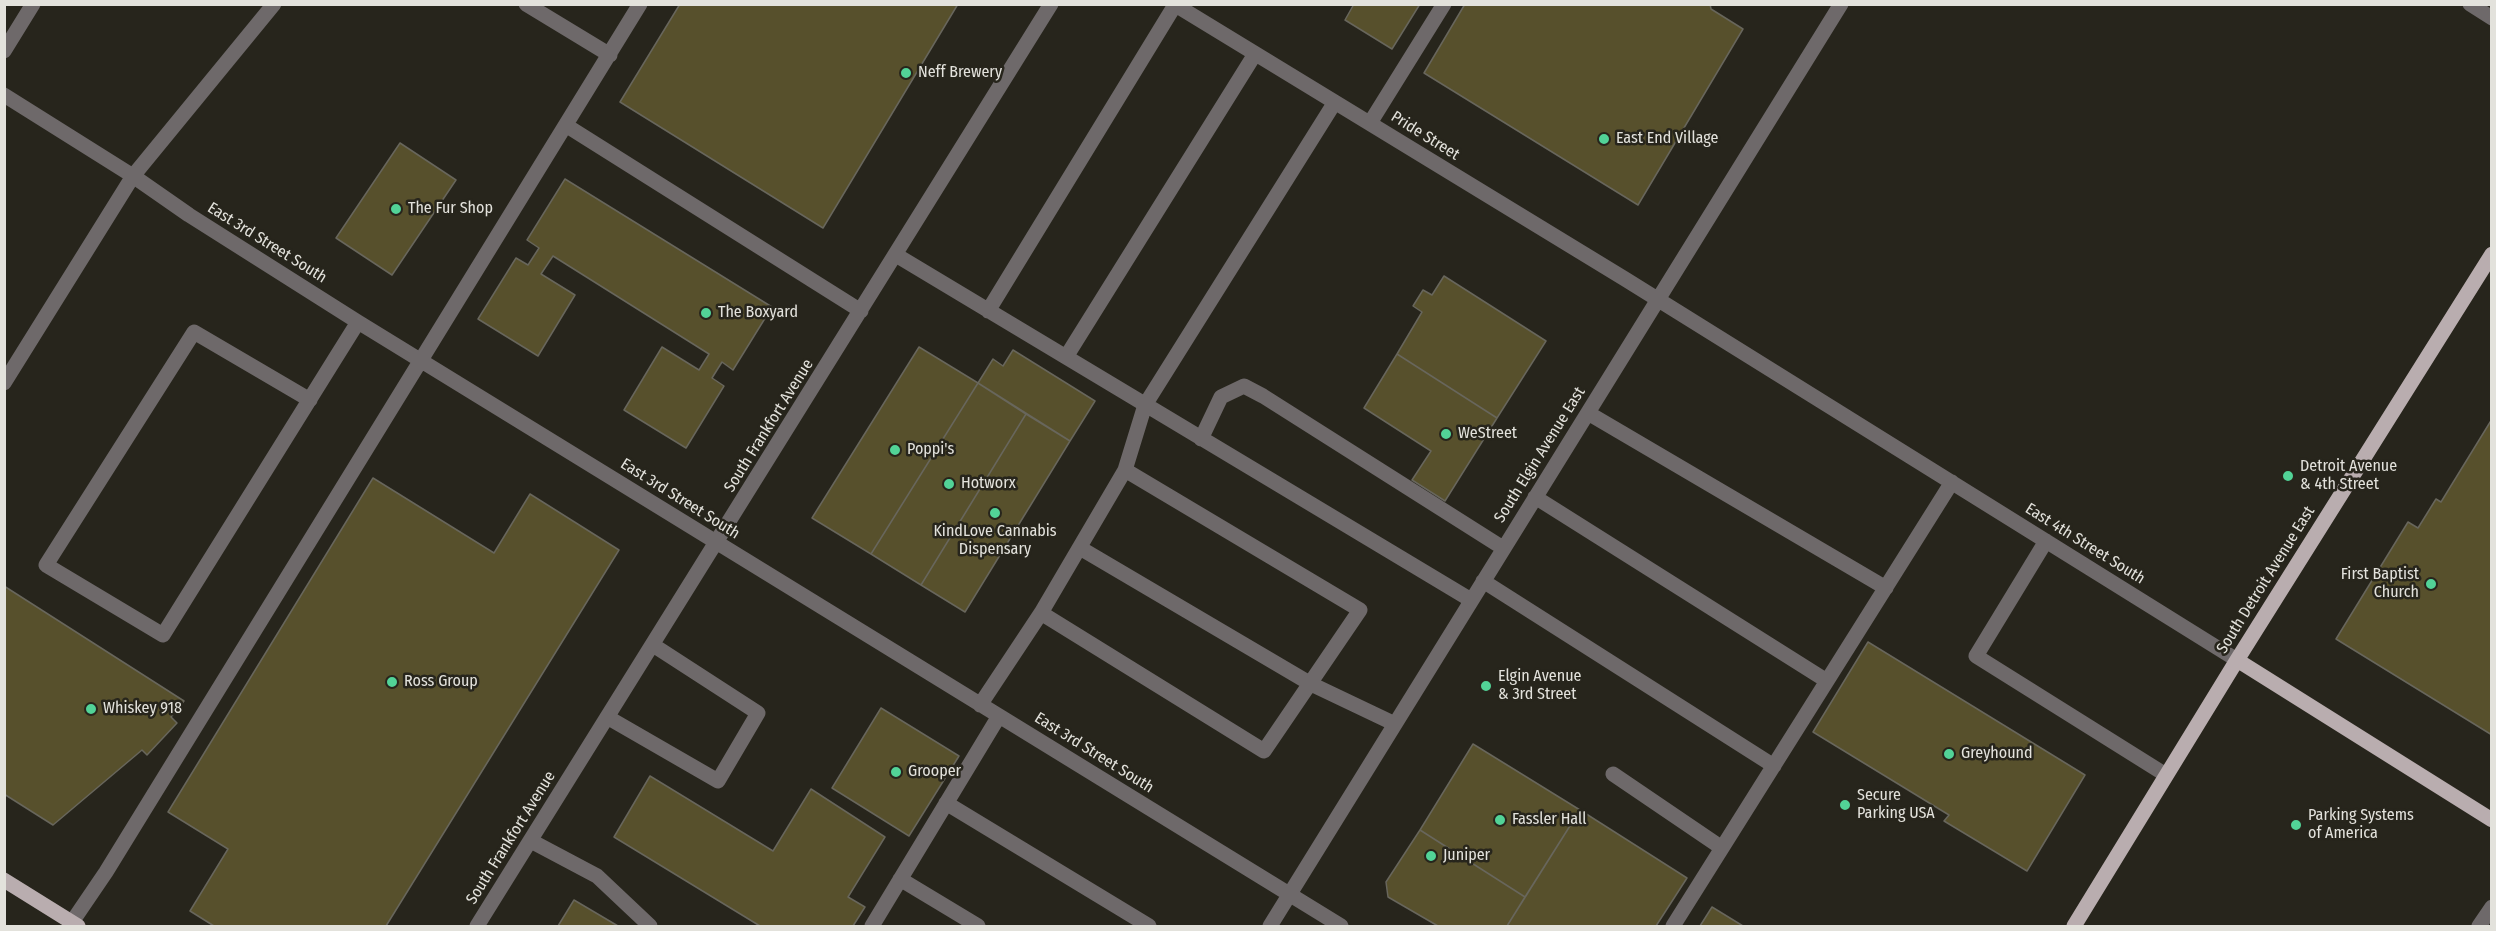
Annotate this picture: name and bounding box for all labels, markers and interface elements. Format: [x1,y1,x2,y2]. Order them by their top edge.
place label: Neff Brewery [918,63,1002,83]
marker: Neff Brewery [899,66,913,80]
street label: Pride Street [1387,107,1463,165]
place label: East End Village [1616,129,1718,149]
marker: East End Village [1597,132,1611,146]
street label: East 3rd Street South [204,199,330,287]
place label: The Fur Shop [408,199,493,219]
marker: The Fur Shop [389,202,403,216]
place label: The Boxyard [718,303,798,323]
marker: The Boxyard [699,306,713,320]
street label: South Frankfort Avenue [720,356,818,496]
street label: South Elgin Avenue East [1490,384,1590,526]
place label: WeStreet [1458,424,1517,444]
marker: WeStreet [1439,427,1453,441]
place label: Poppi's [907,440,954,460]
marker: Poppi's [888,443,902,457]
street label: East 3rd Street South [617,455,743,543]
place label: Detroit Avenue & 4th Street [2300,457,2397,495]
marker: Detroit Avenue & 4th Street [2281,469,2295,483]
place label: Hotworx [961,474,1016,494]
marker: Hotworx [942,477,956,491]
street label: East 4th Street South [2022,499,2148,589]
street label: South Detroit Avenue East [2213,503,2319,657]
marker: KindLove Cannabis Dispensary [988,506,1002,520]
place label: KindLove Cannabis Dispensary [933,522,1057,560]
place label: First Baptist Church [2341,565,2419,603]
marker: First Baptist Church [2424,577,2438,591]
place label: Elgin Avenue & 3rd Street [1498,667,1581,705]
place label: Ross Group [404,672,478,692]
marker: Ross Group [385,675,399,689]
marker: Elgin Avenue & 3rd Street [1479,679,1493,693]
place label: Whiskey 918 [103,699,182,719]
marker: Whiskey 918 [84,702,98,716]
street label: East 3rd Street South [1031,709,1157,797]
place label: Greyhound [1961,744,2033,764]
marker: Greyhound [1942,747,1956,761]
place label: Grooper [908,762,961,782]
marker: Grooper [889,765,903,779]
street label: South Frankfort Avenue [462,768,560,908]
place label: Secure Parking USA [1857,786,1935,824]
marker: Secure Parking USA [1838,798,1852,812]
place label: Parking Systems of America [2308,806,2414,844]
place label: Fassler Hall [1512,810,1586,830]
marker: Fassler Hall [1493,813,1507,827]
marker: Parking Systems of America [2289,818,2303,832]
place label: Juniper [1443,846,1490,866]
marker: Juniper [1424,849,1438,863]

